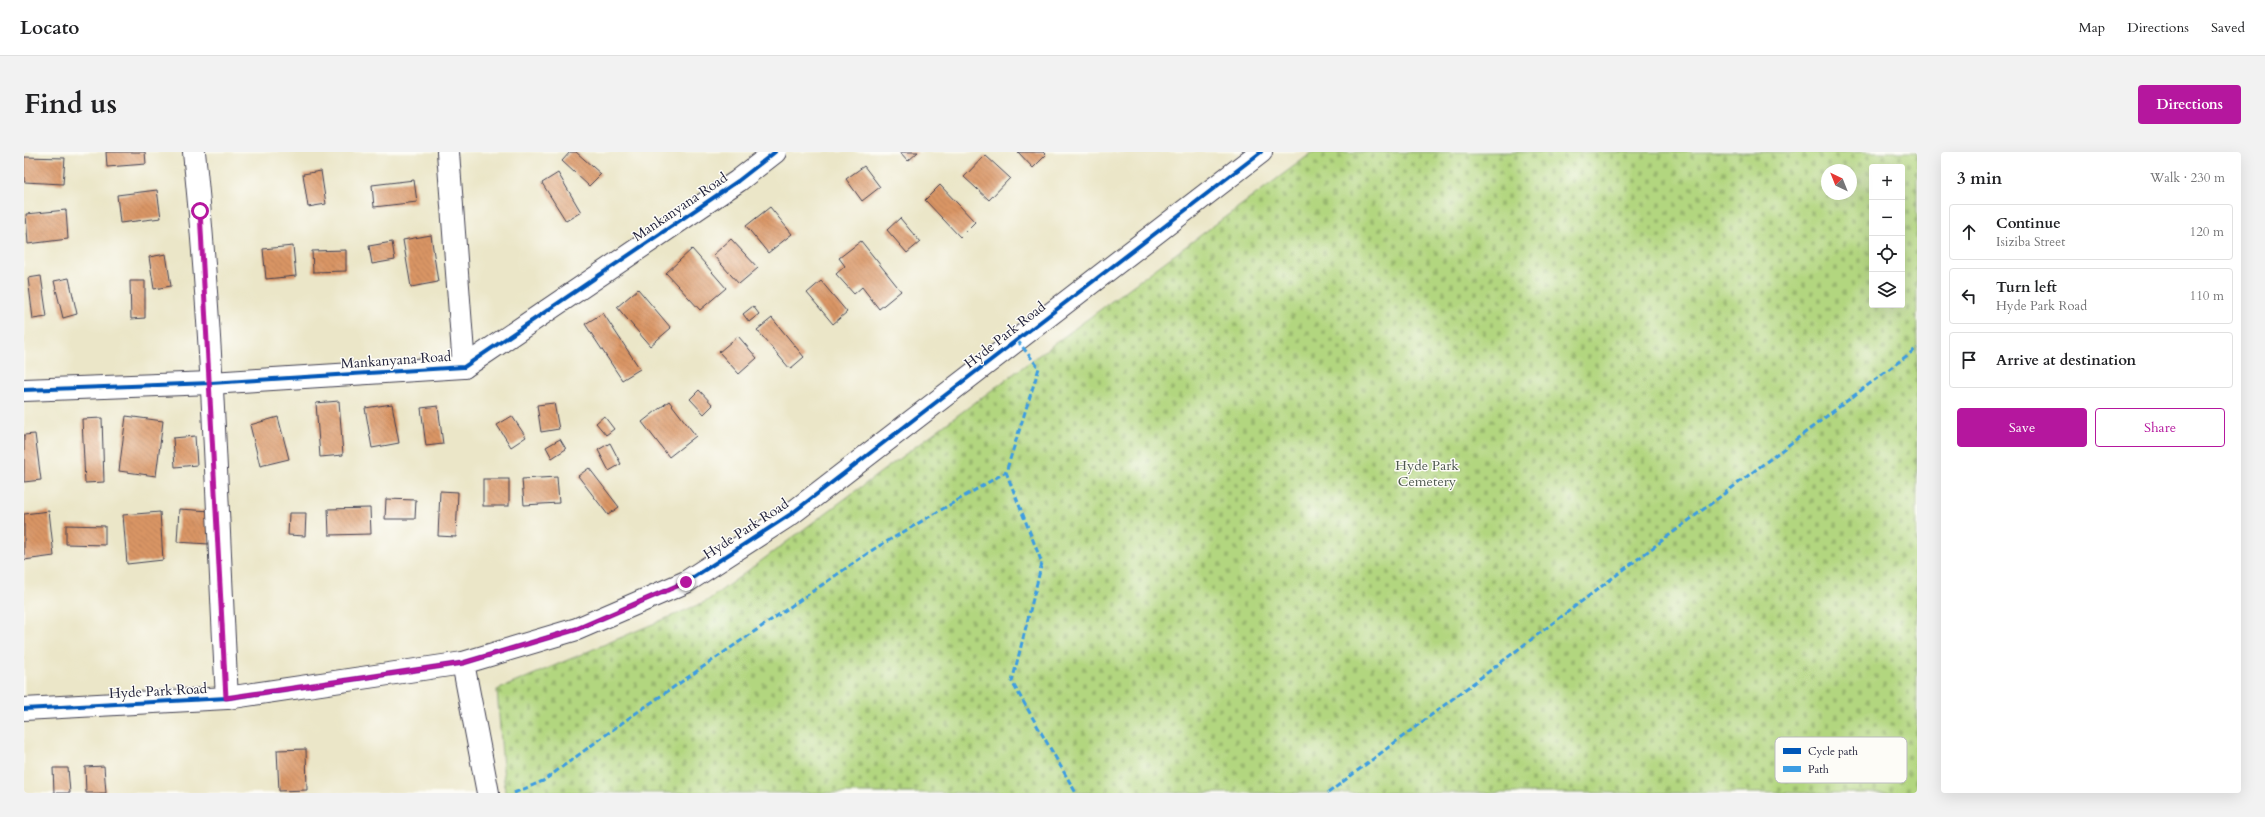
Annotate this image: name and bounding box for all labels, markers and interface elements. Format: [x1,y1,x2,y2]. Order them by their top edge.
text: Locato [20,15,79,41]
text: Map [2079,18,2105,37]
text: Directions [2127,18,2189,37]
text: Saved [2211,18,2245,37]
text: Find us [24,85,117,123]
button: Directions [2138,85,2241,124]
north arrow [1821,164,1857,200]
map controls [1869,164,1905,308]
button: + [1869,164,1905,200]
text: 3 min [1957,167,2002,190]
street label: Mankanyana Road [629,168,732,246]
text: Walk · 230 m [2150,169,2225,187]
button: − [1869,200,1905,236]
route start [191,202,209,220]
text: Continue [1996,213,2061,233]
icon: ahead [1958,221,1980,243]
text: 120 m [2190,223,2224,241]
text: Isiziba Street [1996,233,2065,251]
button: locate [1869,236,1905,272]
button: layers [1869,272,1905,308]
text: Turn left [1996,277,2057,297]
icon: left [1958,285,1980,307]
text: 110 m [2190,287,2224,305]
street label: Hyde Park Road [960,297,1050,373]
text: Hyde Park Road [1996,297,2087,315]
street label: Mankanyana Road [340,347,452,373]
icon: arrive [1958,349,1980,371]
text: Arrive at destination [1996,350,2136,370]
button: Save [1957,408,2087,447]
button: Share [2095,408,2225,447]
park label: Hyde Park Cemetery [1395,456,1459,491]
street label: Hyde Park Road [700,494,793,564]
route end [677,573,695,591]
street label: Hyde Park Road [109,679,208,703]
legend [1775,737,1907,783]
text: Cycle path [1808,744,1858,759]
text: Path [1808,762,1829,777]

